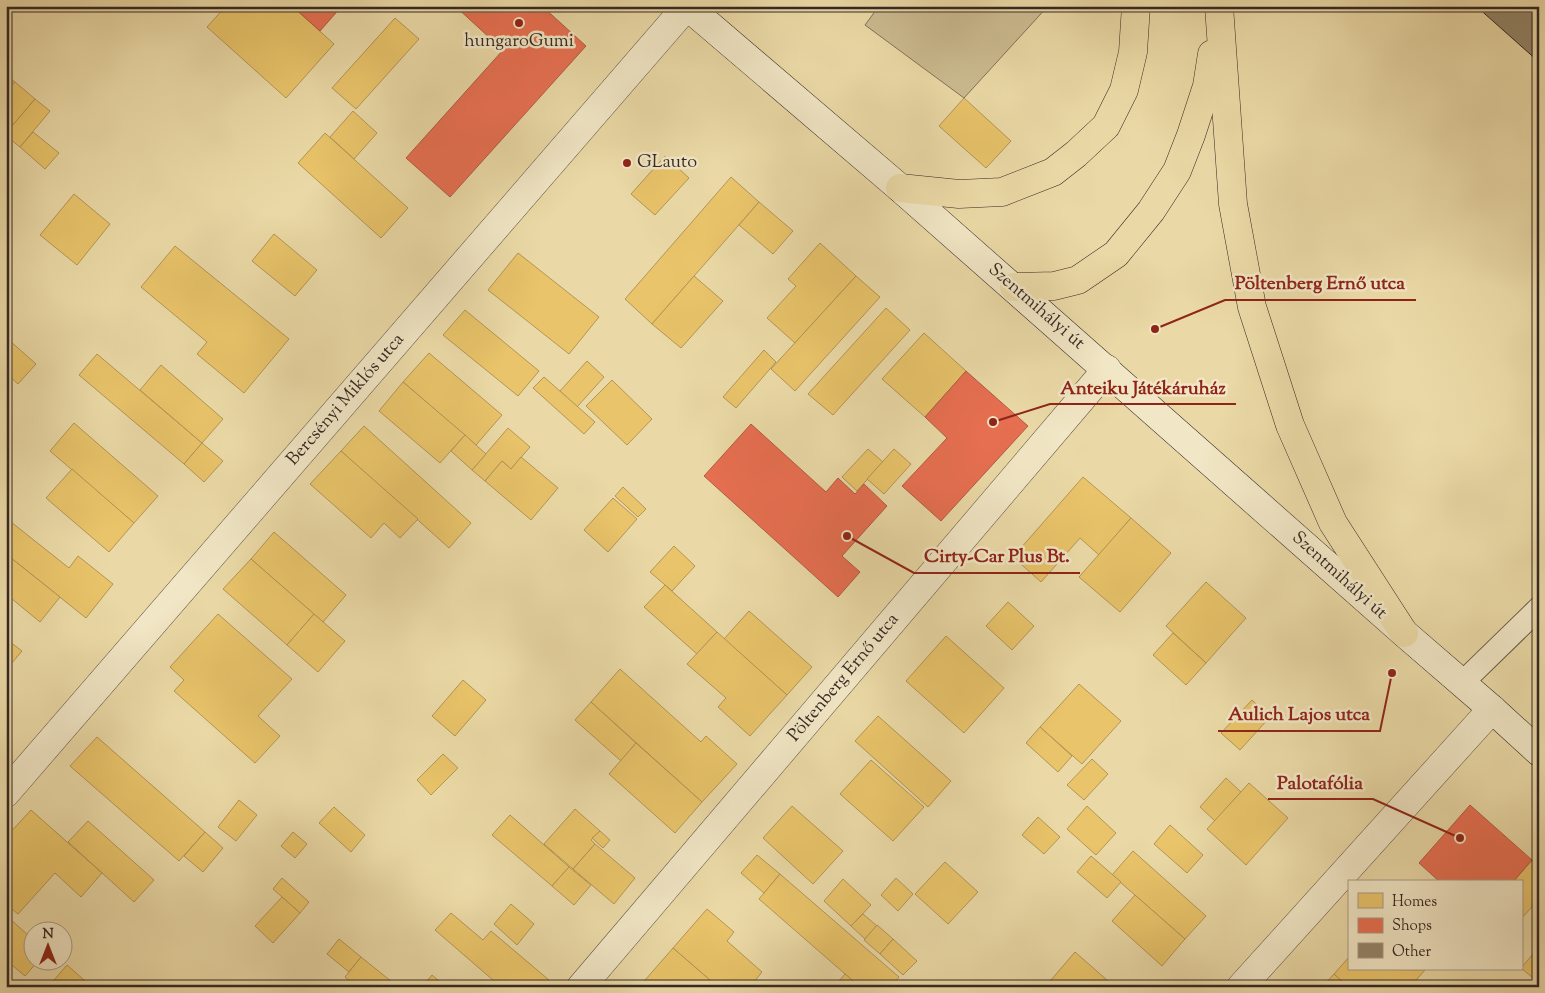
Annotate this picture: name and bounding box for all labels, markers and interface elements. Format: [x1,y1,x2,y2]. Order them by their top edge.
marker: hungaroGumi [513,17,525,29]
place label: hungaroGumi [464,29,574,55]
place label: GLauto [637,150,697,176]
marker: GLauto [621,157,633,169]
street label: Szentmihályi út [982,258,1090,356]
callout: Pöltenberg Ernő utca [1225,266,1416,300]
text: Pöltenberg Ernő utca [1235,271,1405,298]
street label: Bercsényi Miklós utca [281,328,411,472]
callout: Anteiku Játékáruház [1050,370,1236,404]
text: Anteiku Játékáruház [1060,376,1226,403]
street label: Szentmihályi út [1285,526,1393,626]
callout: Cirty-Car Plus Bt. [914,539,1080,573]
text: Cirty-Car Plus Bt. [924,544,1070,571]
street label: Pöltenberg Ernő utca [782,608,906,748]
callout: Aulich Lajos utca [1218,697,1380,731]
text: Aulich Lajos utca [1228,702,1370,729]
callout: Palotafólia [1268,765,1373,799]
text: Palotafólia [1277,771,1363,798]
legend [1348,880,1522,970]
text: Homes [1392,892,1437,913]
text: Shops [1392,916,1432,937]
north arrow [22,920,72,970]
text: N [42,925,54,945]
text: Other [1392,942,1432,963]

